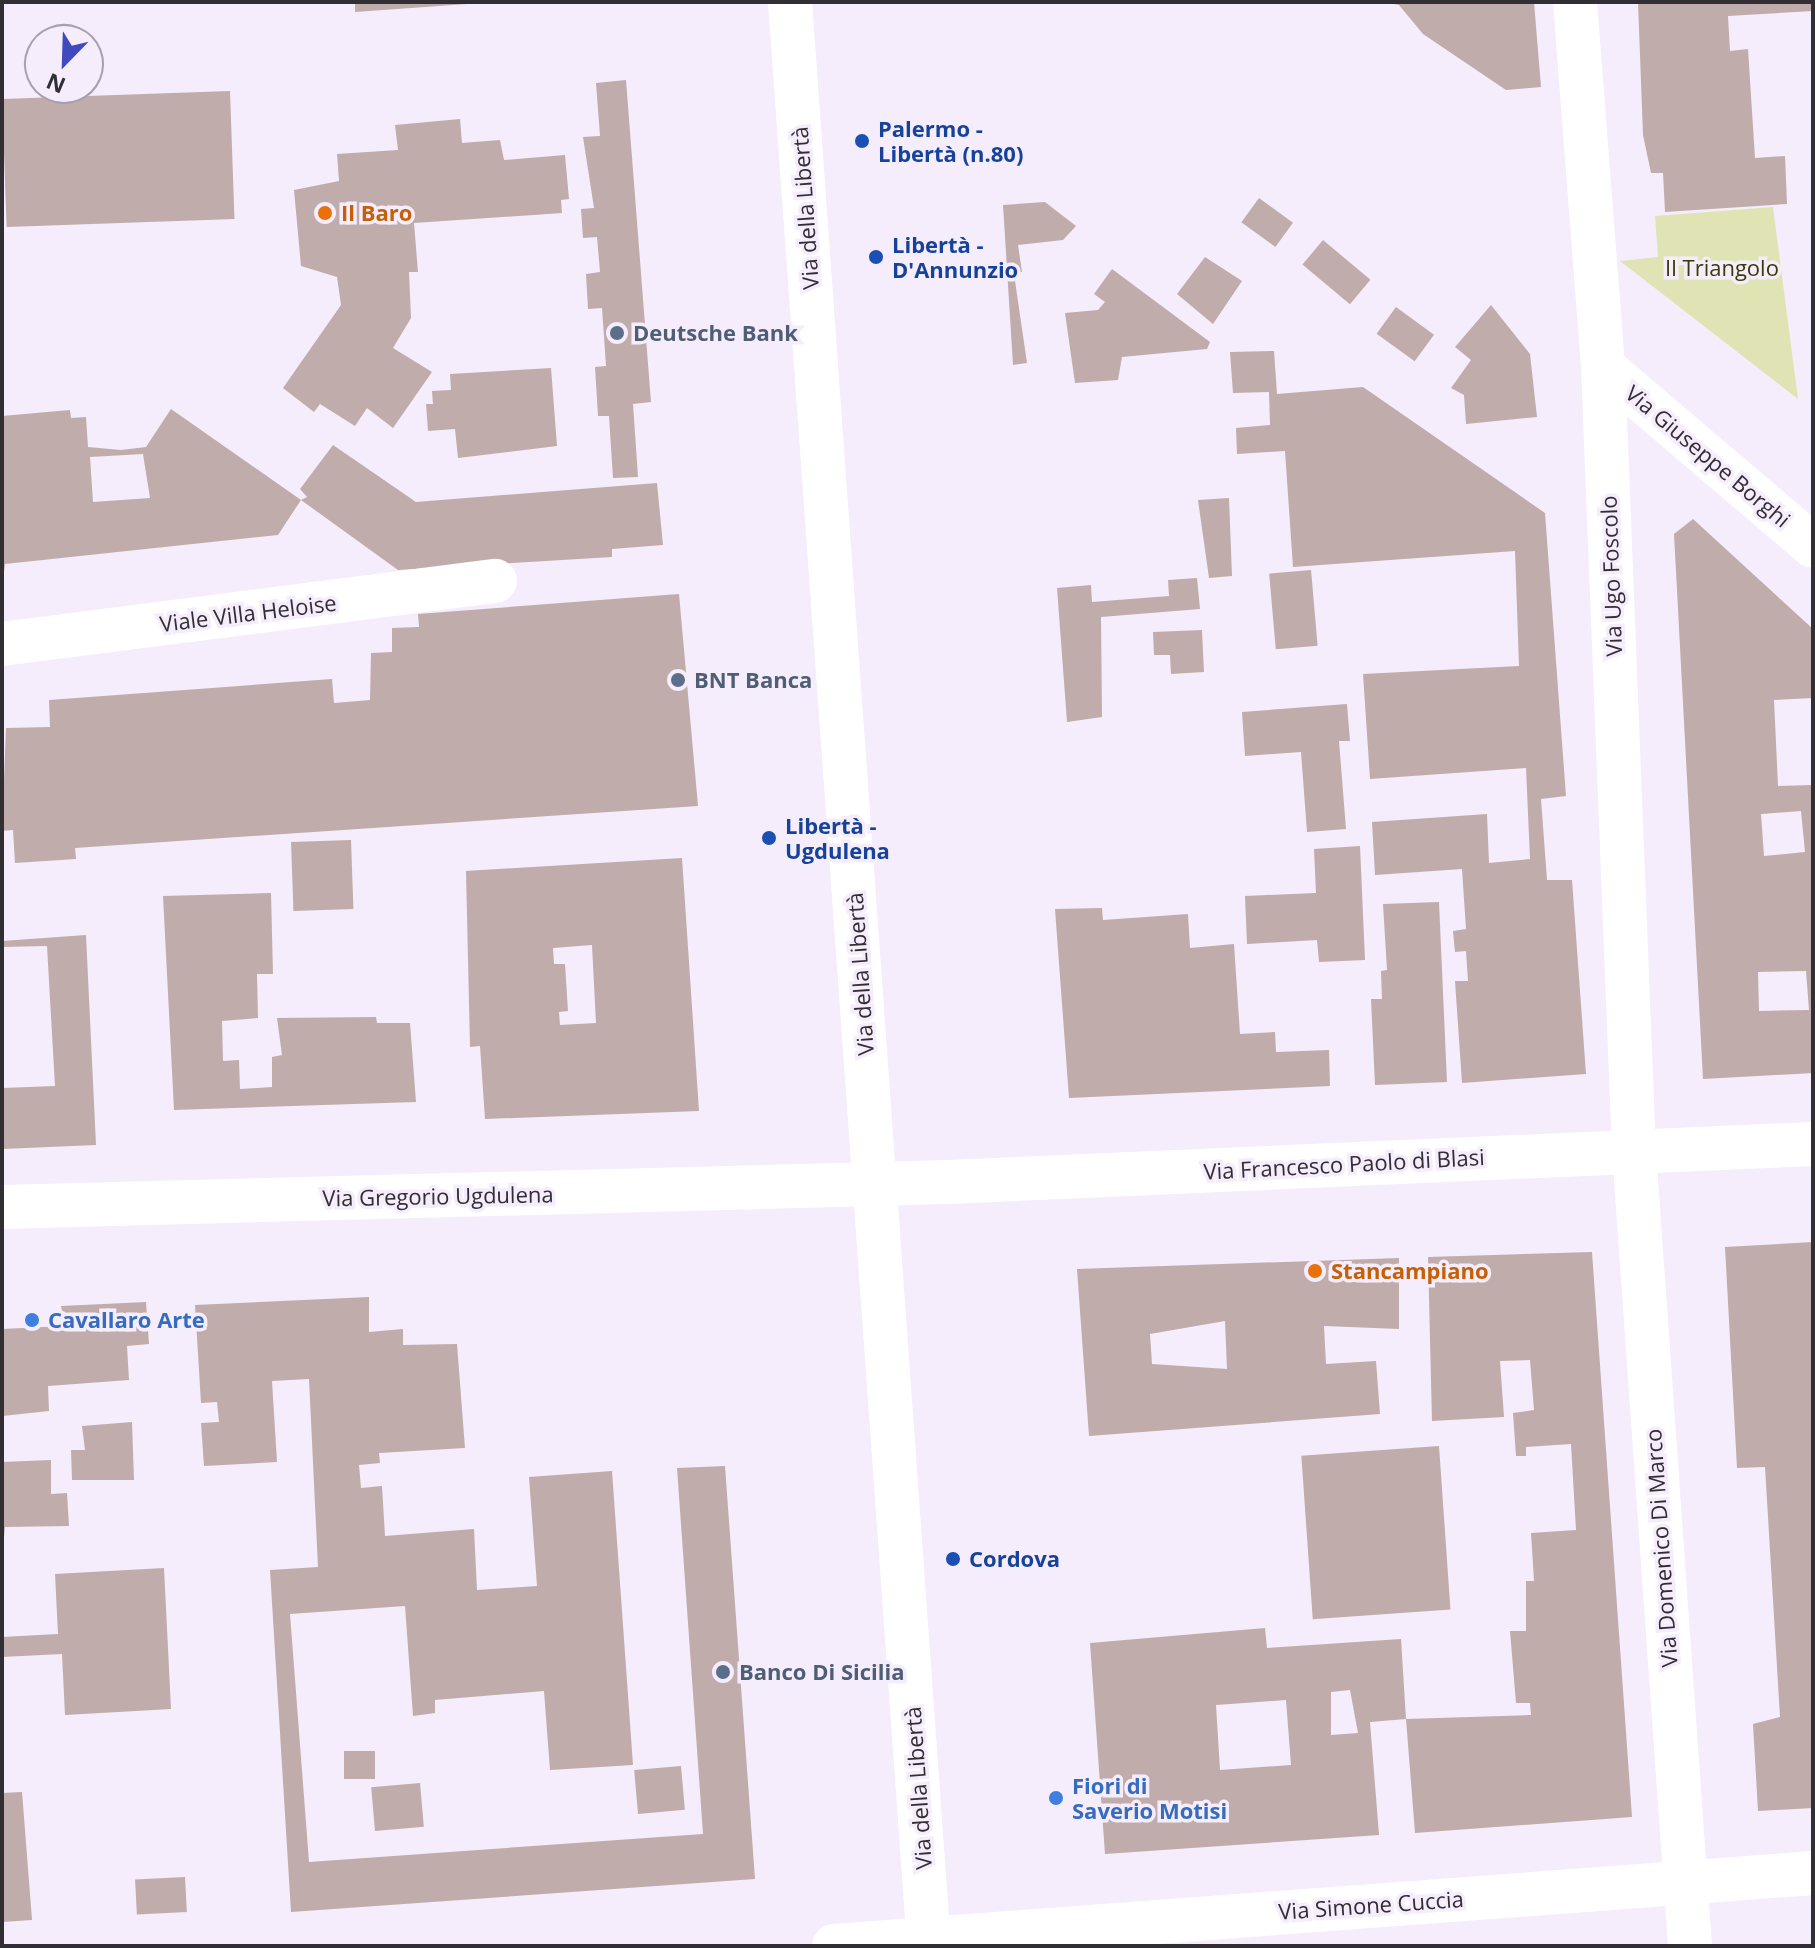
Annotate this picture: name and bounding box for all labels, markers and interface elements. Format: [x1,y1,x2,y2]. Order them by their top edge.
north arrow [24,24,104,104]
text: N [41,67,70,102]
place label: Palermo - Libertà (n.80) [878,115,1023,166]
street label: Via della Libertà [786,126,824,290]
marker: Palermo - Libertà (n.80) [853,132,871,150]
place label: Il Baro [341,200,412,226]
marker: Il Baro [316,204,334,222]
place label: Libertà - D'Annunzio [892,231,1018,282]
marker: Libertà - D'Annunzio [867,248,885,266]
park label: Il Triangolo [1665,255,1779,281]
place label: Deutsche Bank [633,320,798,346]
marker: Deutsche Bank [608,324,626,342]
street label: Via Giuseppe Borghi [1620,379,1796,533]
street label: Via Ugo Foscolo [1595,495,1627,657]
street label: Viale Villa Heloise [158,589,338,637]
place label: BNT Banca [694,667,812,693]
marker: BNT Banca [669,671,687,689]
place label: Libertà - Ugdulena [785,812,890,864]
marker: Libertà - Ugdulena [760,829,778,847]
street label: Via della Libertà [841,892,879,1056]
street label: Via Francesco Paolo di Blasi [1203,1143,1485,1185]
street label: Via Gregorio Ugdulena [322,1181,554,1211]
place label: Stancampiano [1331,1258,1489,1284]
marker: Stancampiano [1306,1262,1324,1280]
place label: Cavallaro Arte [48,1307,205,1333]
marker: Cavallaro Arte [23,1311,41,1329]
street label: Via Domenico Di Marco [1639,1428,1683,1668]
place label: Cordova [969,1546,1060,1572]
marker: Cordova [944,1550,962,1568]
place label: Banco Di Sicilia [739,1659,904,1685]
marker: Banco Di Sicilia [714,1663,732,1681]
street label: Via della Libertà [899,1706,937,1870]
place label: Fiori di Saverio Motisi [1072,1772,1227,1824]
marker: Fiori di Saverio Motisi [1047,1789,1065,1807]
street label: Via Simone Cuccia [1278,1885,1464,1925]

